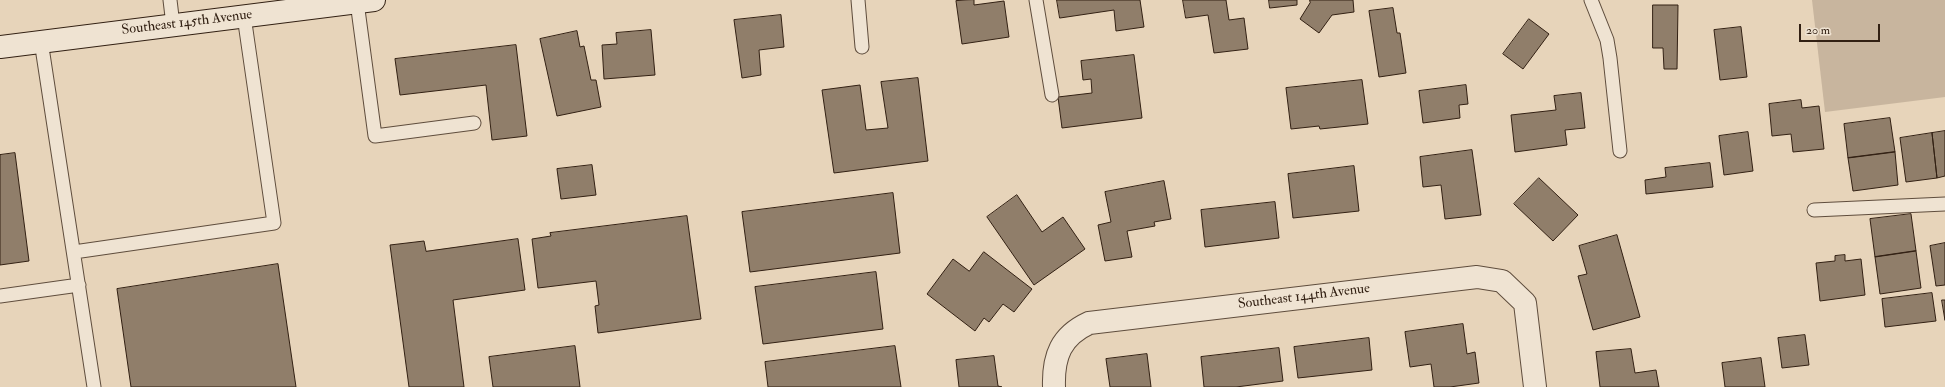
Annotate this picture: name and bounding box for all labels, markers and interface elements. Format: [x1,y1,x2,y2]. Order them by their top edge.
street label: Southeast 145th Avenue [121,7,253,39]
scale bar [1801,16,1882,42]
text: 20 m [1806,23,1830,38]
street label: Southeast 144th Avenue [1237,281,1371,313]

